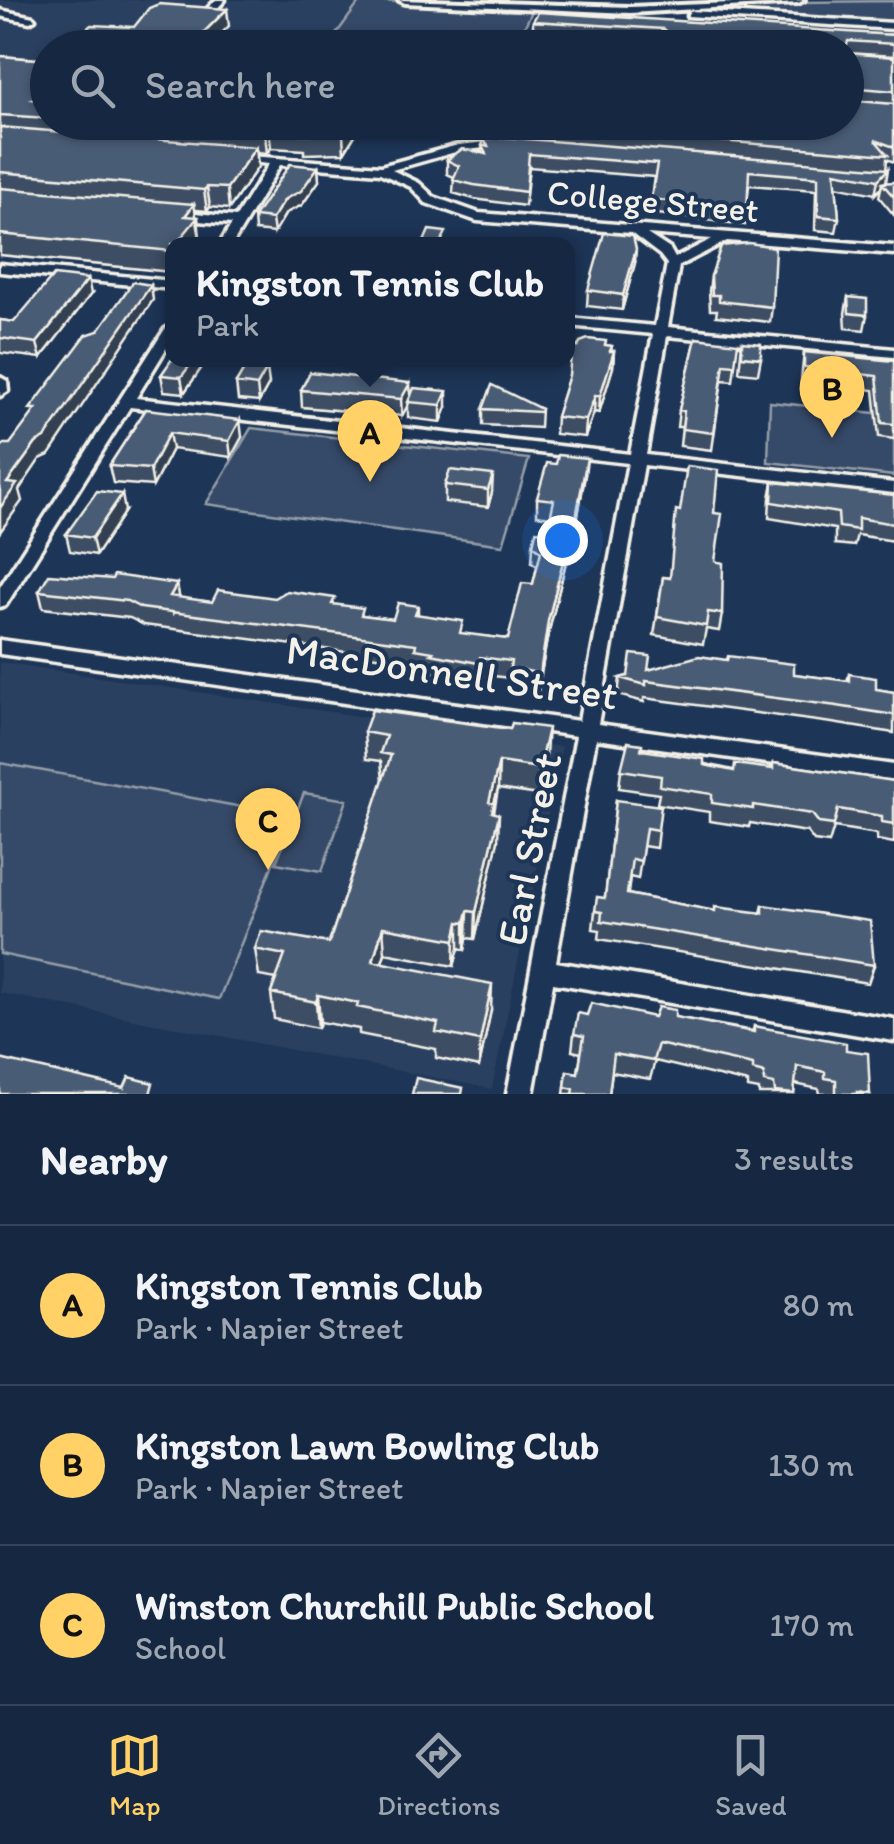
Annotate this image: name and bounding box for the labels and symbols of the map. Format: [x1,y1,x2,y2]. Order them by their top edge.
street label: College Street [546,171,760,231]
pin: B [800,356,864,438]
pin: A [338,400,402,482]
your location [537,515,588,566]
street label: MacDonnell Street [283,624,621,720]
street label: Earl Street [485,749,573,949]
pin: C [236,788,300,870]

